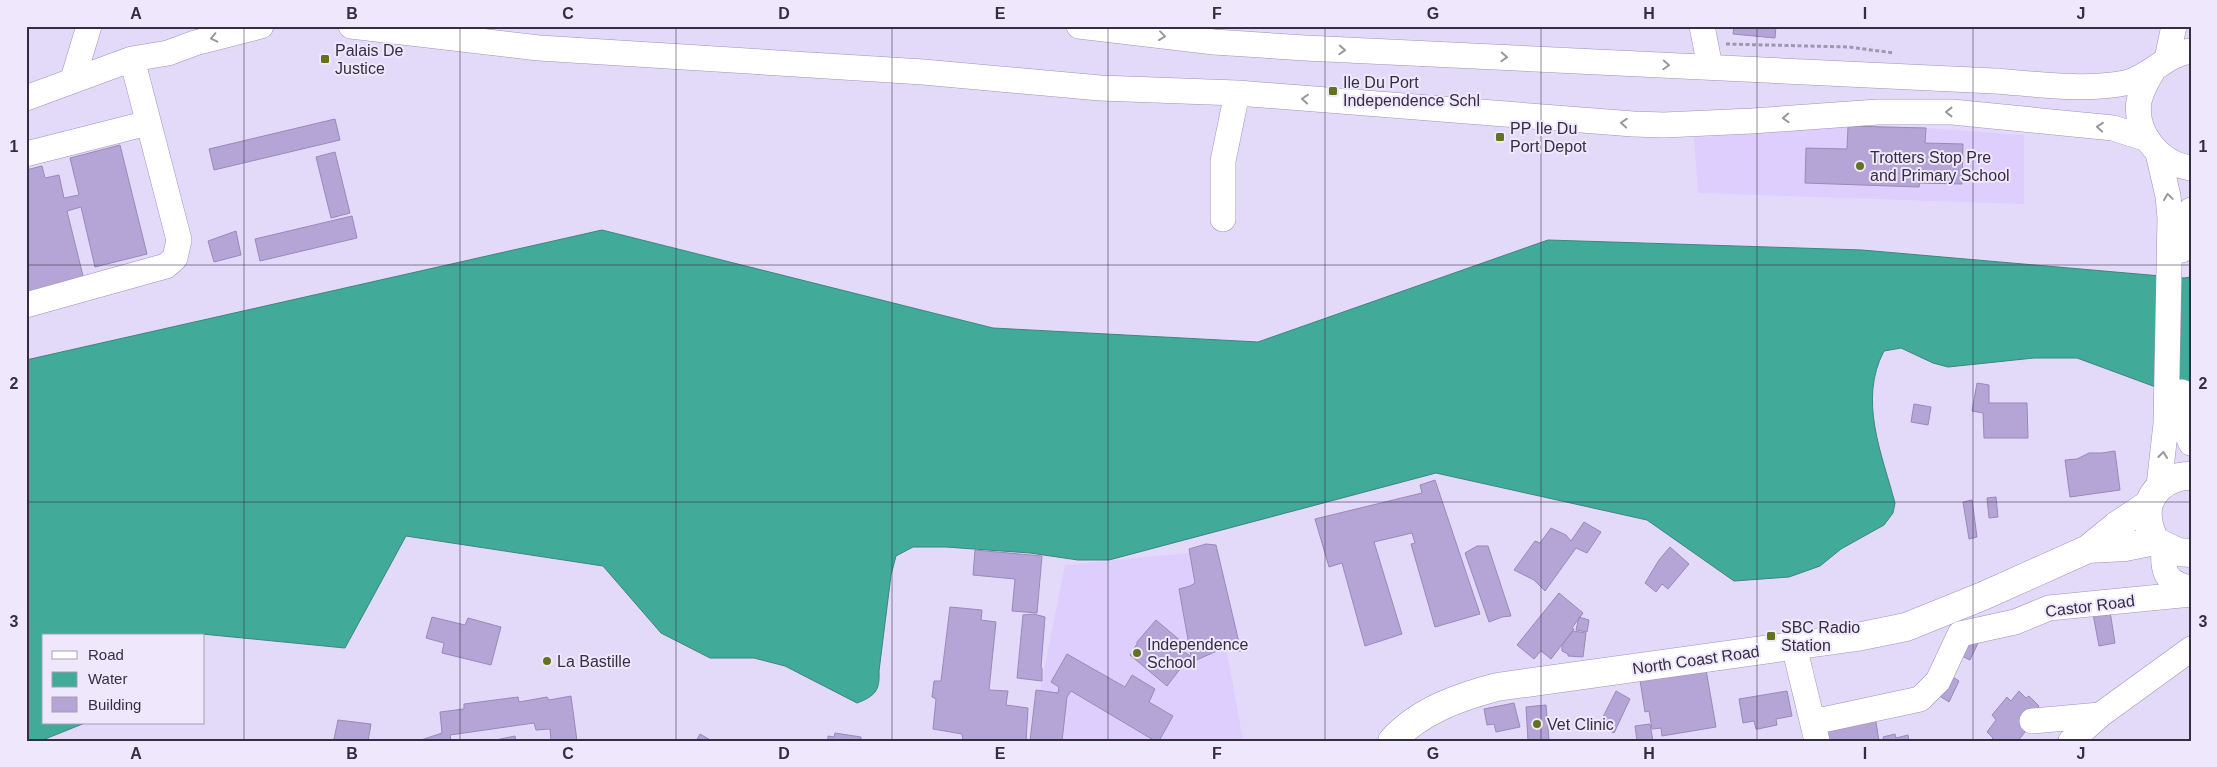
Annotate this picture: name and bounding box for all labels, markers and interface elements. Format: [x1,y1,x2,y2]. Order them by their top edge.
text: A [130,5,142,22]
text: B [346,5,358,22]
text: C [562,5,574,22]
text: D [778,5,790,22]
text: E [995,5,1006,22]
text: F [1212,5,1222,22]
text: G [1427,5,1439,22]
text: H [1643,5,1655,22]
text: I [1863,5,1867,22]
text: J [2077,5,2085,22]
one-way arrow [1158,30,1166,41]
one-way arrow [209,32,218,43]
place label: Palais De Justice [335,42,404,77]
one-way arrow [1338,44,1346,55]
one-way arrow [1500,52,1508,63]
marker: Palais De Justice [319,53,331,65]
one-way arrow [1662,59,1670,70]
place label: Ile Du Port Independence Schl [1343,74,1480,109]
marker: Ile Du Port Independence Schl [1327,85,1339,97]
one-way arrow [1301,94,1309,105]
one-way arrow [1944,107,1952,117]
one-way arrow [1782,113,1790,124]
one-way arrow [1620,118,1628,129]
place label: PP Ile Du Port Depot [1510,120,1587,155]
one-way arrow [2096,121,2104,132]
marker: PP Ile Du Port Depot [1494,131,1506,143]
text: 1 [10,138,19,155]
text: 1 [2199,138,2208,155]
place label: Trotters Stop Pre and Primary School [1870,149,2010,184]
marker: Trotters Stop Pre and Primary School [1854,160,1866,172]
one-way arrow [2163,192,2174,200]
text: 2 [10,375,19,392]
text: 2 [2199,375,2208,392]
one-way arrow [2157,451,2168,459]
street label: Castor Road [2044,592,2136,620]
text: 3 [10,613,19,630]
text: 3 [2199,613,2208,630]
place label: SBC Radio Station [1781,619,1860,654]
marker: SBC Radio Station [1765,630,1777,642]
legend [42,634,205,724]
place label: Independence School [1147,636,1249,671]
street label: North Coast Road [1631,643,1761,677]
text: Road [88,646,124,663]
marker: Independence School [1131,647,1143,659]
place label: La Bastille [557,653,631,670]
marker: La Bastille [541,655,553,667]
text: Water [88,670,127,687]
text: Building [88,696,141,713]
place label: Vet Clinic [1547,716,1614,733]
marker: Vet Clinic [1531,718,1543,730]
text: A [130,745,142,762]
text: B [346,745,358,762]
text: C [562,745,574,762]
text: D [778,745,790,762]
text: E [995,745,1006,762]
text: F [1212,745,1222,762]
text: G [1427,745,1439,762]
text: H [1643,745,1655,762]
text: I [1863,745,1867,762]
text: J [2077,745,2085,762]

